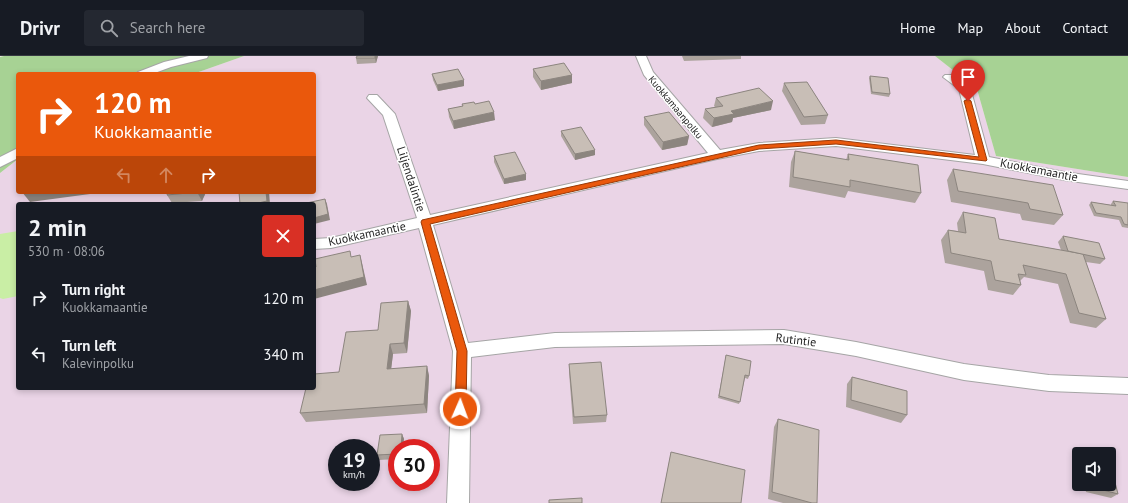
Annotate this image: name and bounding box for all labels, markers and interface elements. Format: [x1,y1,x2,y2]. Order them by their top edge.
search box [84,10,364,46]
text: Drivr [20,16,60,40]
icon: search [98,17,120,39]
text: Search here [130,18,205,37]
text: Home [900,19,935,37]
text: Map [957,19,983,37]
text: About [1005,19,1041,37]
text: Contact [1063,19,1108,37]
pin [951,60,985,101]
icon: arrive [957,66,979,88]
street label: Kuokkamaanpolku [645,73,706,142]
text: 120 m [94,84,171,121]
icon: right [28,88,80,140]
text: Kuokkamaantie [94,120,212,143]
street label: Liljendalintie [394,144,429,213]
street label: Kuokkamaantie [999,155,1079,184]
icon: left [113,164,135,186]
icon: ahead [155,164,177,186]
icon: right [197,164,219,186]
text: 2 min [28,212,87,243]
button: close [262,215,304,257]
street label: Kuokkamaantie [327,218,407,249]
text: 530 m · 08:06 [28,243,105,260]
text: Turn right [62,280,125,299]
icon: right [28,287,50,309]
text: 120 m [263,289,304,308]
text: Kuokkamaantie [62,299,148,316]
street label: Rutintie [775,330,817,349]
text: Turn left [62,336,116,355]
icon: left [28,343,50,365]
text: 340 m [263,345,304,364]
text: Kalevinpolku [62,355,134,372]
position arrow [439,388,481,430]
speed limit sign: 30 [388,439,440,491]
text: 19 [343,447,365,473]
map controls [1072,447,1116,491]
button: sound [1072,447,1116,491]
text: km/h [343,468,365,481]

